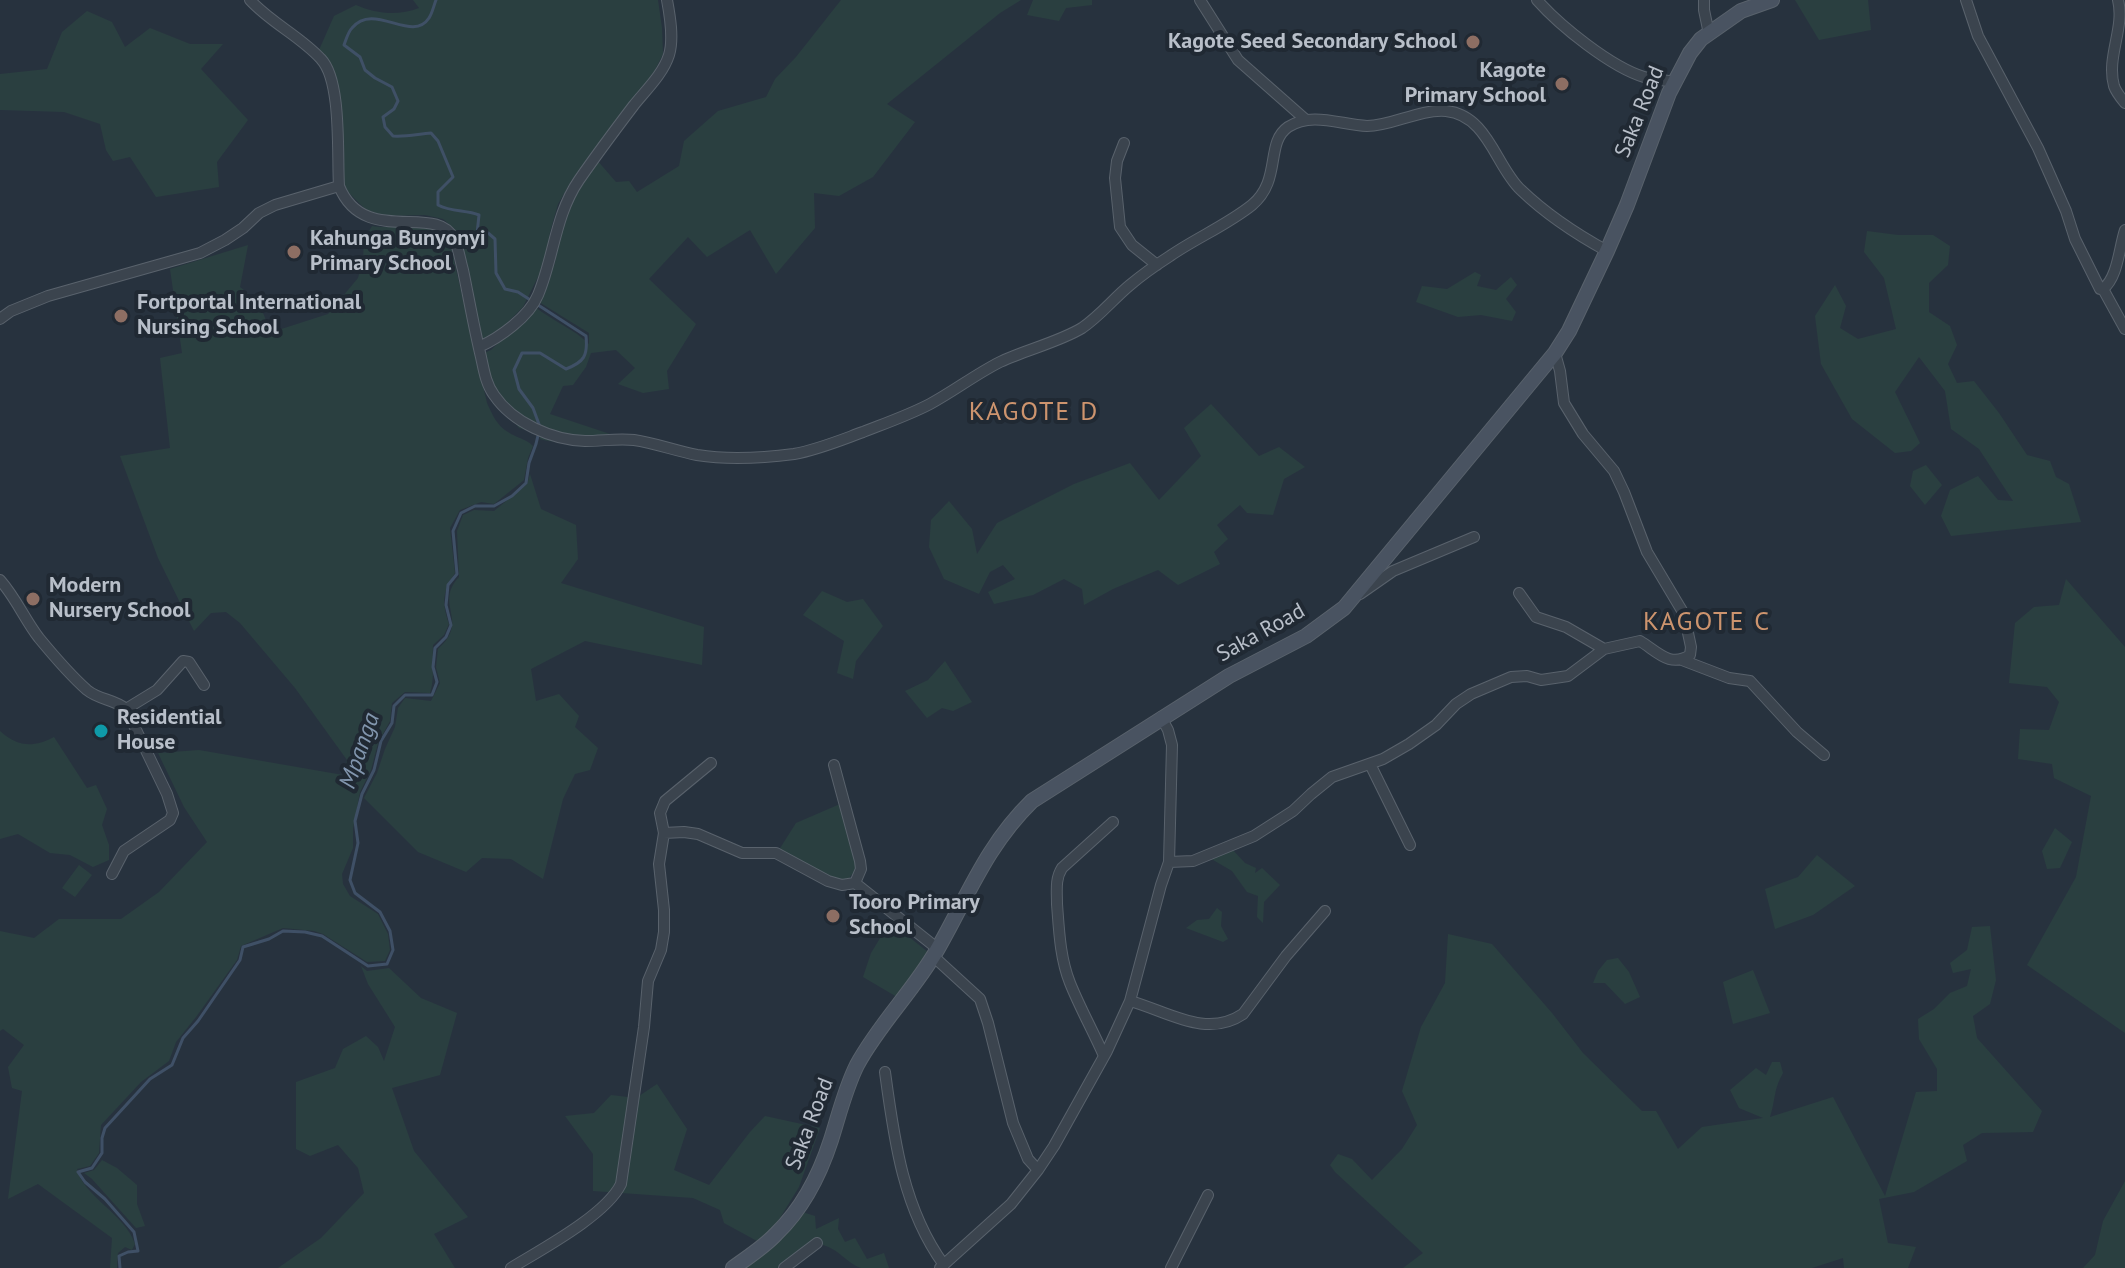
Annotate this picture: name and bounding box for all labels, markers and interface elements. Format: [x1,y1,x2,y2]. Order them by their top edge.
place label: Kagote Seed Secondary School [1168,29,1457,55]
marker: Kagote Seed Secondary School [1464,33,1482,51]
place label: Kagote Primary School [1405,58,1546,110]
street label: Saka Road [1610,62,1670,162]
marker: Kagote Primary School [1553,75,1571,93]
place label: Kahunga Bunyonyi Primary School [310,226,486,278]
marker: Kahunga Bunyonyi Primary School [285,243,303,261]
place label: Fortportal International Nursing School [137,290,361,342]
marker: Fortportal International Nursing School [112,307,130,325]
district label: KAGOTE D [969,397,1099,429]
place label: Modern Nursery School [49,573,191,624]
marker: Modern Nursery School [24,590,42,608]
street label: Saka Road [1212,598,1310,668]
district label: KAGOTE C [1643,607,1771,639]
place label: Residential House [117,705,222,756]
water label: Mpanga [334,709,386,793]
marker: Residential House [92,722,110,740]
place label: Tooro Primary School [849,890,980,942]
marker: Tooro Primary School [824,907,842,925]
street label: Saka Road [780,1074,840,1174]

